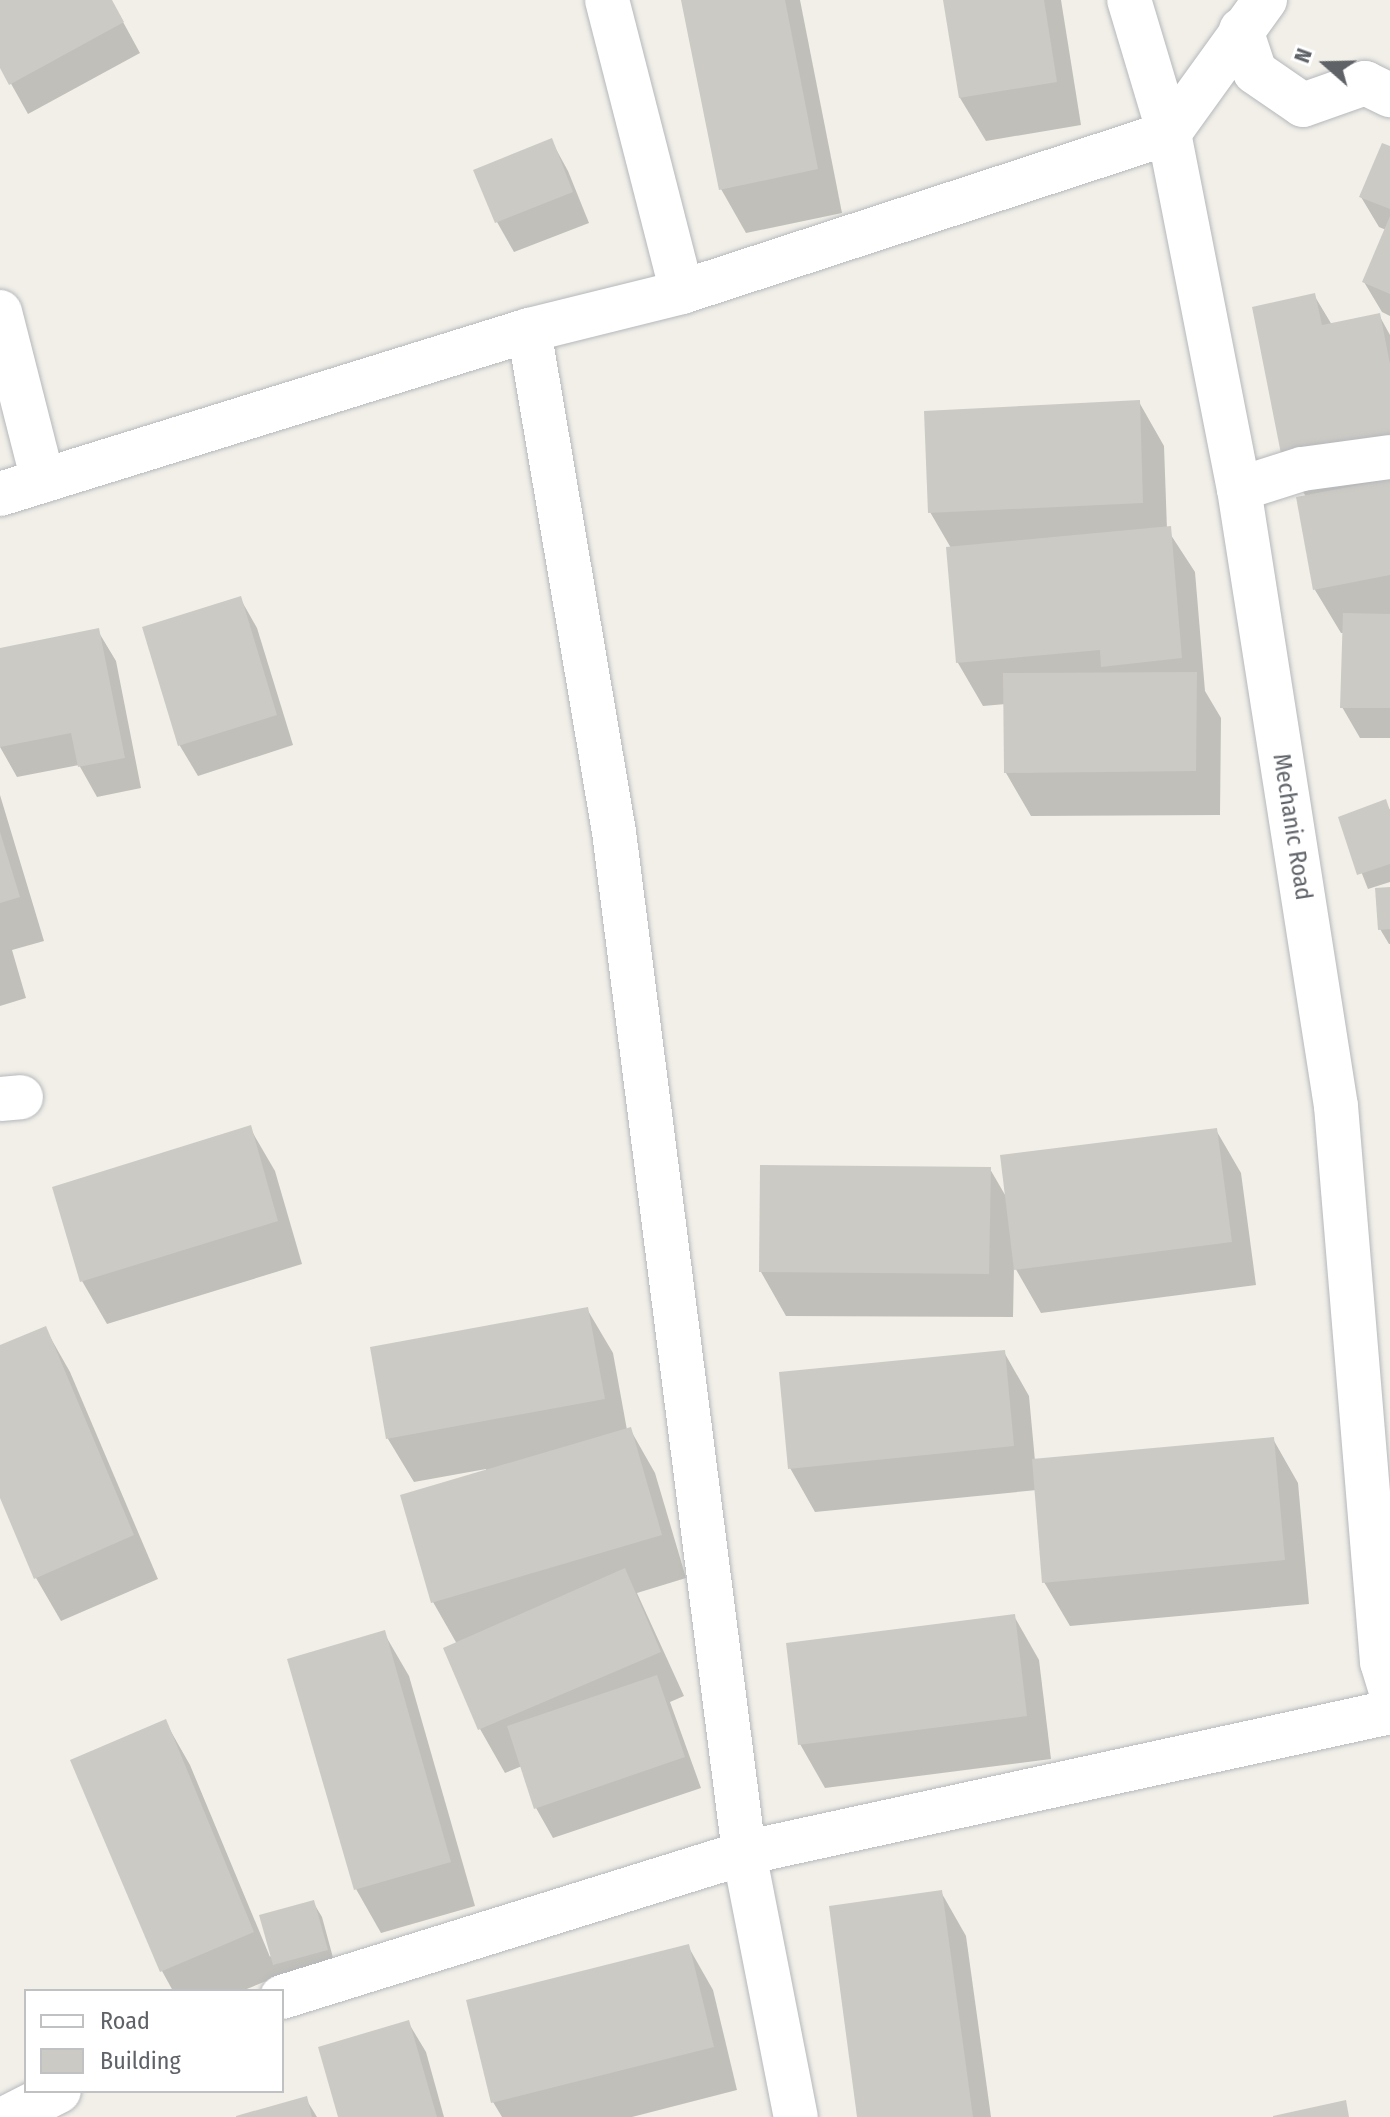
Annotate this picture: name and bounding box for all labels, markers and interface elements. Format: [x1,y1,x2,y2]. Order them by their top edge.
north arrow [1286,24,1366,104]
text: N [1288,45,1318,66]
street label: Mechanic Road [1266,752,1318,902]
legend [24,1989,284,2093]
text: Road [100,2007,150,2035]
text: Building [100,2047,181,2075]

